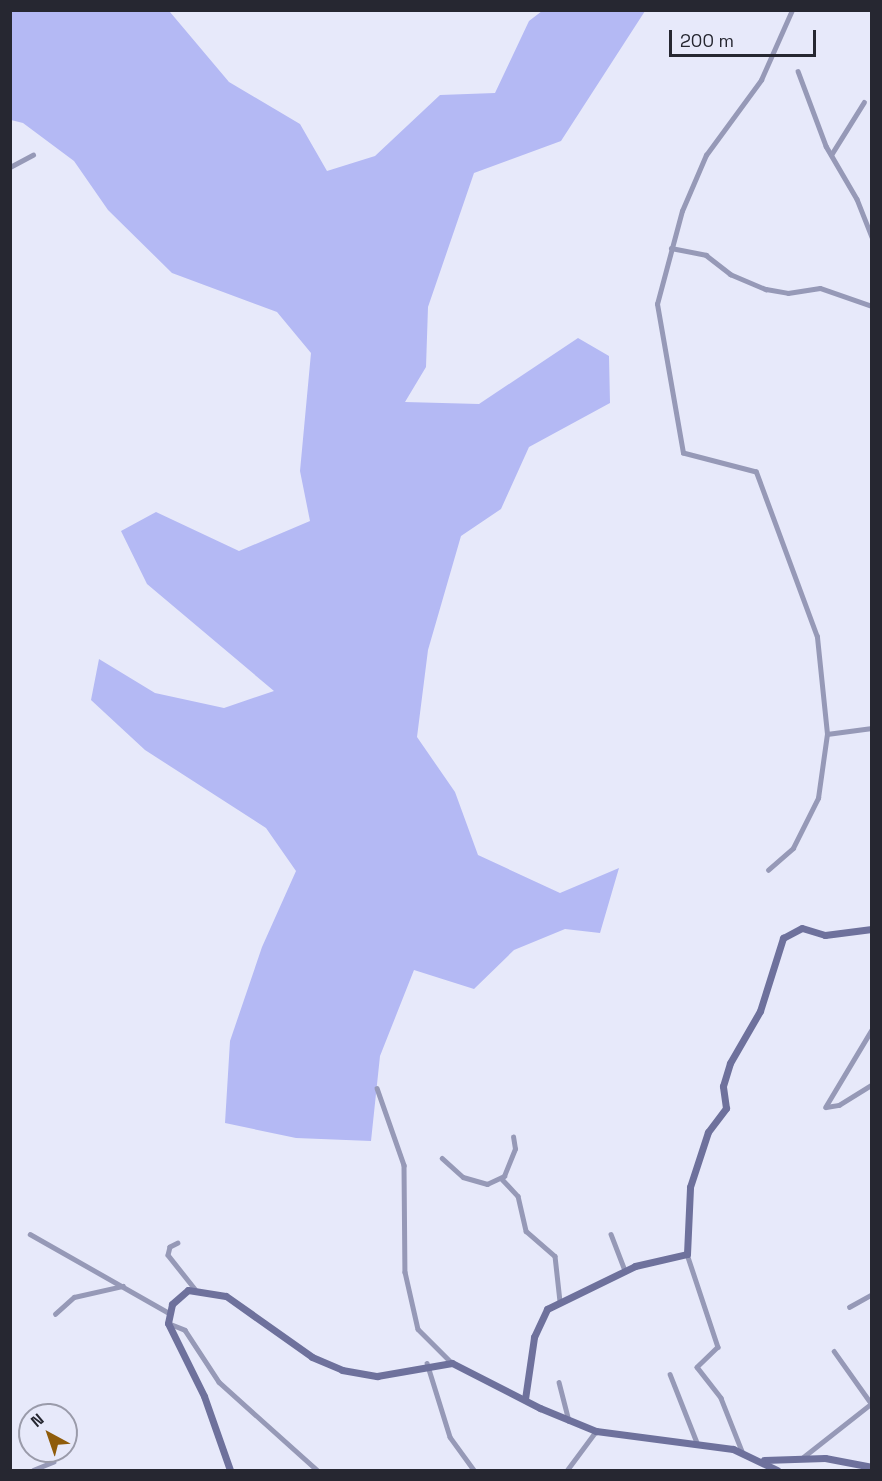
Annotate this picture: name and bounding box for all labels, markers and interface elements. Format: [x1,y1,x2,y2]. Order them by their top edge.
scale bar [672,18,819,56]
text: 200 m [680,29,734,52]
north arrow [18,1403,78,1463]
text: N [27,1409,48,1432]

